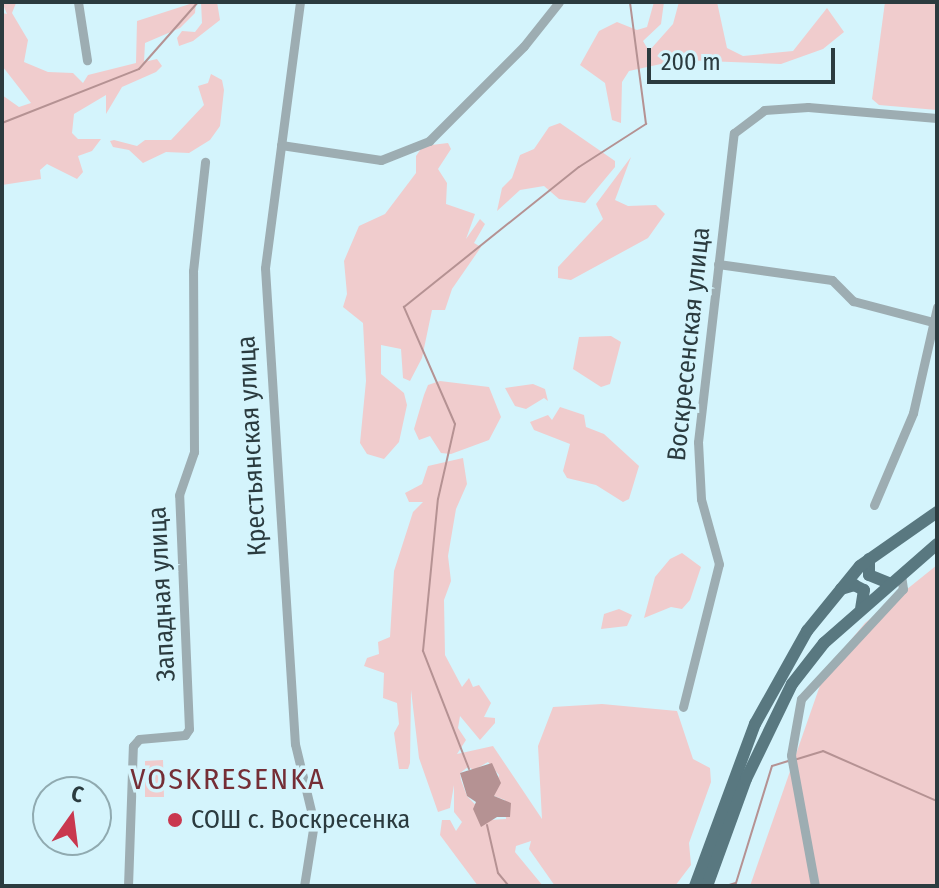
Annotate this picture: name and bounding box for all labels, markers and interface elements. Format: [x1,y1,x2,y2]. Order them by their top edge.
scale bar [651,32,839,82]
text: 200 m [661,48,721,76]
street label: Воскресенская улица [661,225,717,463]
street label: Крестьянская улица [231,335,273,557]
street label: Западная улица [142,506,182,682]
district label: VOSKRESENKA [130,761,326,797]
north arrow [32,776,112,856]
text: С [69,780,86,809]
place label: СОШ с. Воскресенка [191,804,410,836]
marker: СОШ с. Воскресенка [166,811,184,829]

